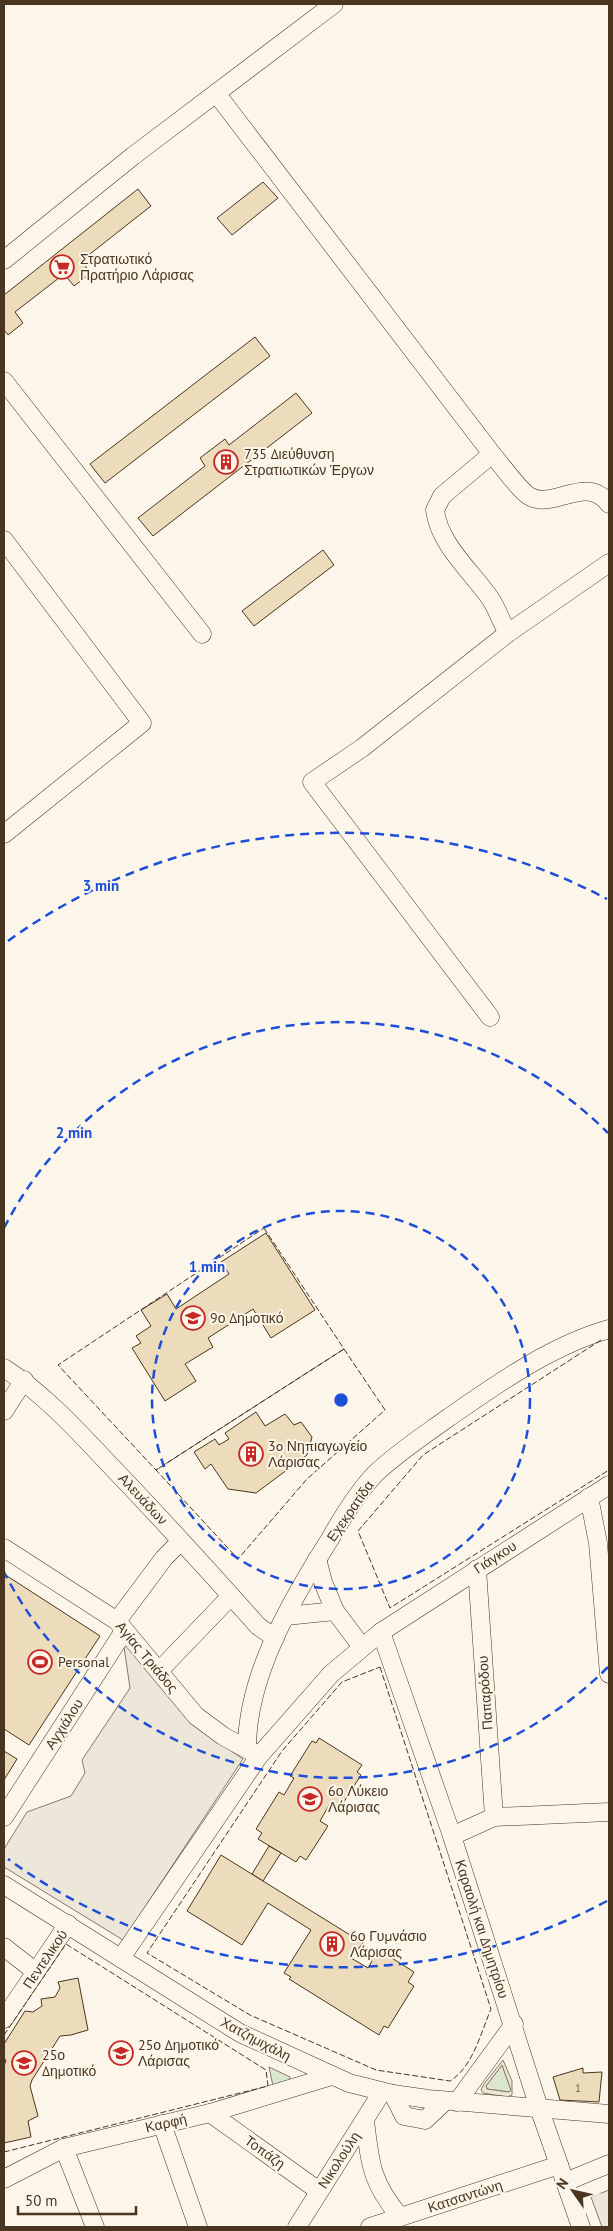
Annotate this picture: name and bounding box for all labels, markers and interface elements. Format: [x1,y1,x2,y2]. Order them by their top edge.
place label: Στρατιωτικό Πρατήριο Λάρισας [80,250,194,284]
supermarket icon: Στρατιωτικό Πρατήριο Λάρισας [49,254,75,280]
place label: 735 Διεύθυνση Στρατιωτικών Έργων [244,445,374,479]
building icon: 735 Διεύθυνση Στρατιωτικών Έργων [213,449,239,475]
text: 3 min [83,876,119,895]
text: 2 min [56,1123,92,1142]
text: 1 min [189,1257,225,1276]
school or university icon: 9ο Δημοτικό [180,1305,206,1331]
place label: 9ο Δημοτικό [210,1309,284,1327]
centre of rings [332,1391,350,1409]
place label: 3o Νηπιαγωγείο Λάρισας [268,1437,368,1471]
building icon: 3o Νηπιαγωγείο Λάρισας [238,1441,264,1467]
street label: Αλευάδων [115,1469,171,1529]
street label: Εχεκρατίδα [322,1477,378,1545]
street label: Γιάγκου [470,1536,520,1578]
street label: Αγίας Τριάδος [112,1618,182,1697]
sports icon: Personal [27,1649,53,1675]
place label: Personal [58,1653,109,1671]
street label: Παπαρόδου [473,1655,497,1731]
street label: Αγχιάλου [41,1695,87,1753]
place label: 6ο Λύκειο Λάρισας [328,1782,389,1816]
school or university icon: 6ο Λύκειο Λάρισας [297,1786,323,1812]
street label: Καραολή και Δημητρίου [451,1858,513,2000]
street label: Πεντελικού [19,1926,71,1992]
place label: 6ο Γυμνάσιο Λάρισας [350,1927,427,1961]
building icon: 6ο Γυμνάσιο Λάρισας [319,1931,345,1957]
street label: Χατζημιχάλη [218,2013,294,2065]
place label: 25ο Δημοτικό Λάρισας [138,2036,219,2070]
school or university icon: 25ο Δημοτικό Λάρισας [108,2040,134,2066]
place label: 25ο Δημοτικό [42,2046,97,2080]
school or university icon: 25ο Δημοτικό [11,2050,37,2076]
house number: 1 [575,2081,581,2095]
street label: Καρφή [143,2109,189,2137]
street label: Νικολούλη [314,2128,364,2192]
street label: Τοπάζη [241,2131,289,2173]
north arrow [548,2166,598,2216]
street label: Κατσαντώνη [425,2175,505,2217]
text: N [552,2175,572,2193]
scale bar [18,2184,135,2216]
text: 50 m [25,2191,58,2210]

